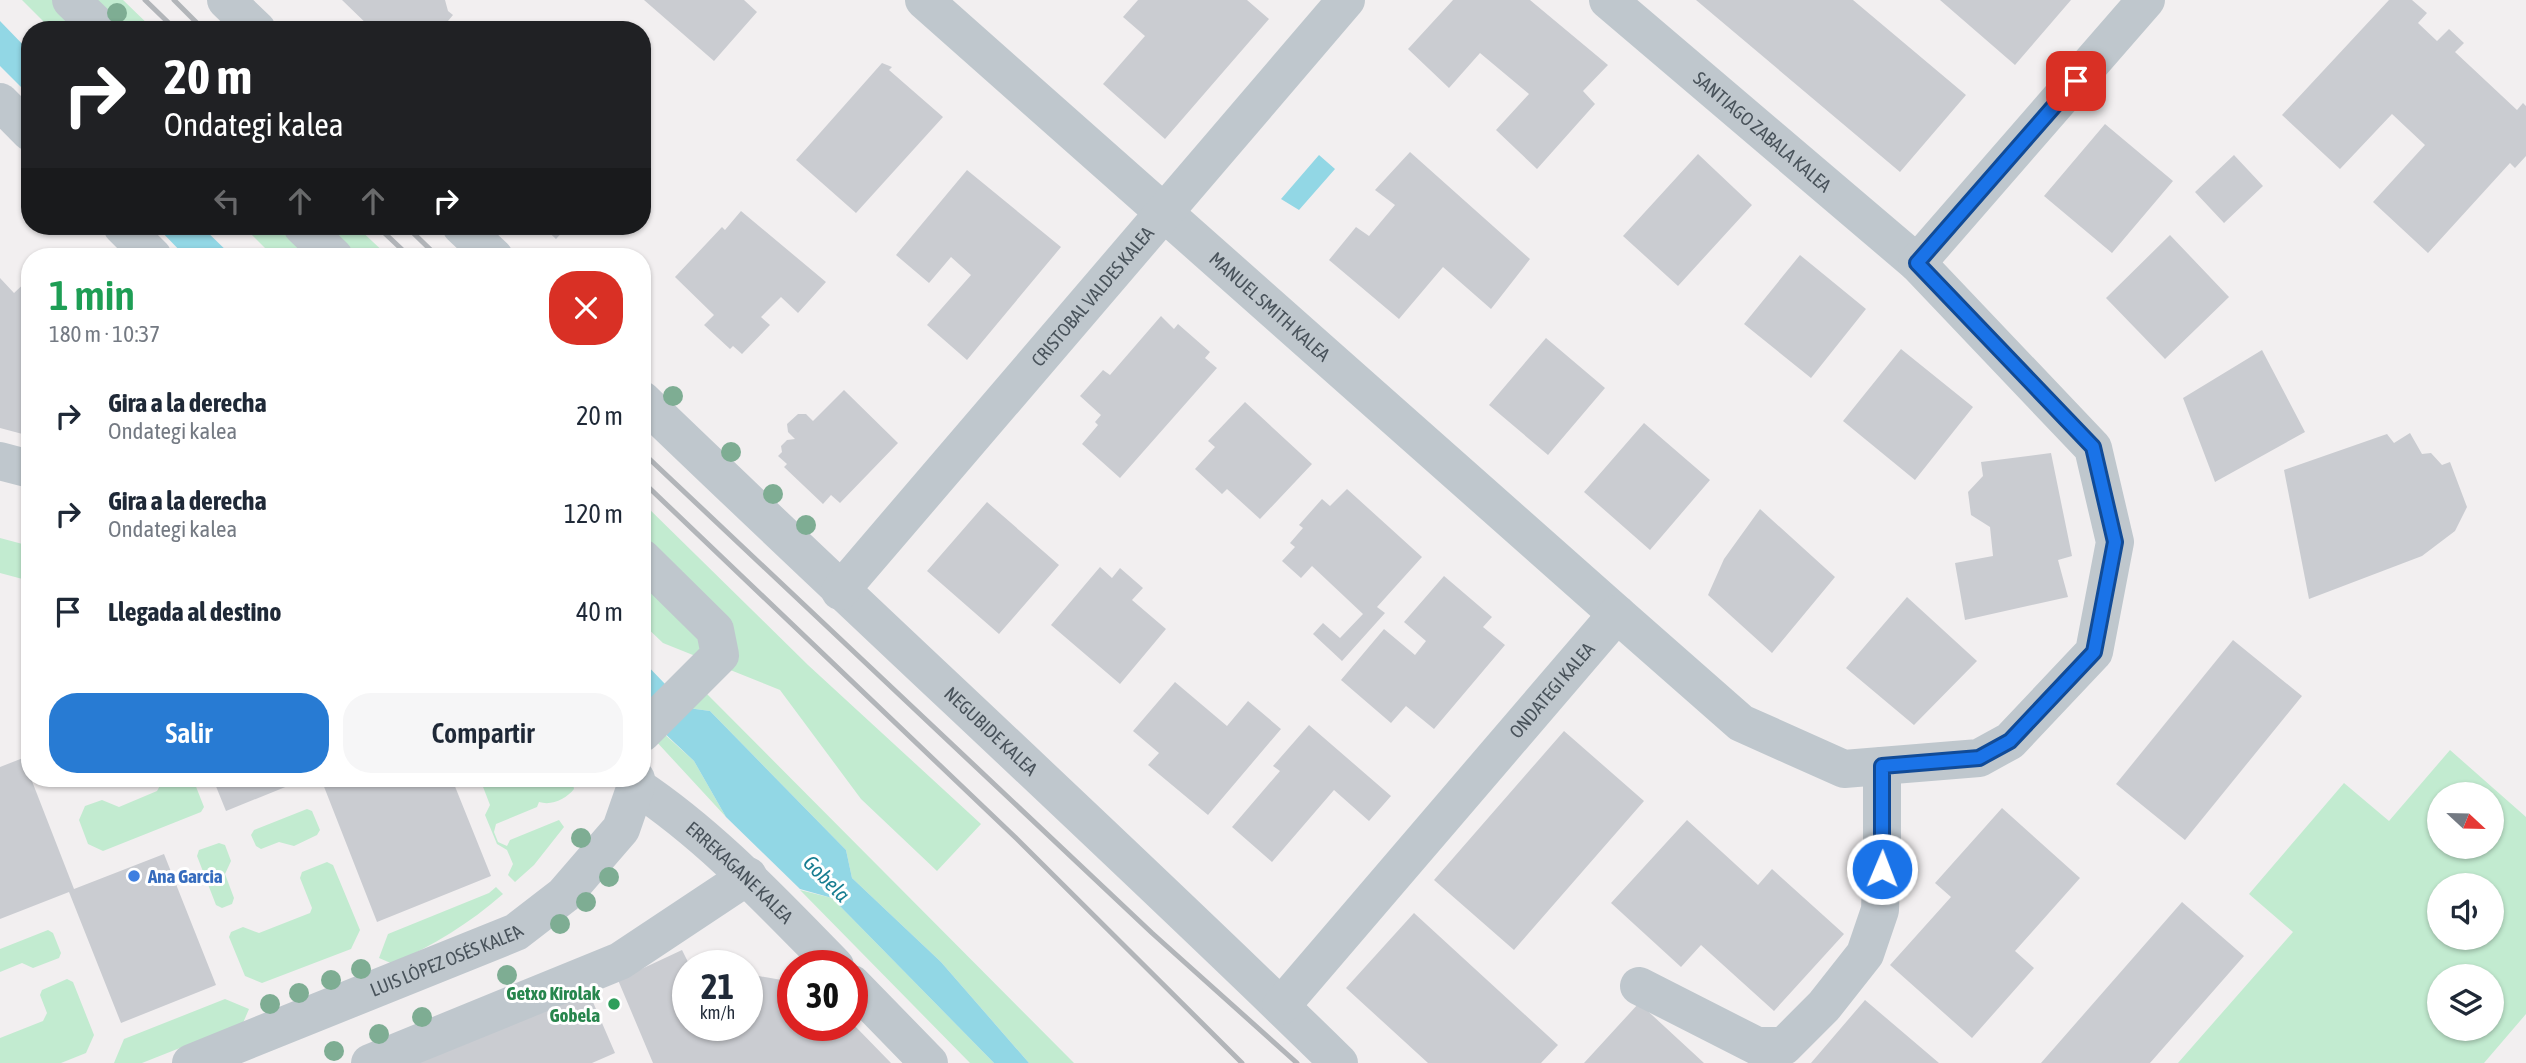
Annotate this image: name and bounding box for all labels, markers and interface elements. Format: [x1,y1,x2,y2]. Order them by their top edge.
text: 20 m [164,48,252,104]
icon: right [49,49,140,140]
pin [2046,51,2106,111]
icon: arrive [2057,62,2095,100]
street label: SANTIAGO ZABALA KALEA [1689,67,1836,197]
text: Ondategi kalea [164,106,344,143]
icon: left [208,182,246,220]
icon: ahead [281,182,319,220]
icon: ahead [354,182,392,220]
icon: right [427,182,465,220]
street label: CRISTOBAL VALDES KALEA [1027,221,1159,371]
street label: MANUEL SMITH KALEA [1205,247,1335,366]
text: 1 min [49,271,135,319]
button: close [549,271,623,345]
text: 180 m · 10:37 [49,321,160,347]
text: Gira a la derecha [108,388,267,418]
icon: right [49,397,87,435]
text: 20 m [576,401,623,431]
text: Ondategi kalea [108,418,237,444]
text: Gira a la derecha [108,486,267,516]
icon: right [49,495,87,533]
text: 120 m [564,499,623,529]
text: Ondategi kalea [108,516,237,542]
icon: arrive [49,593,87,631]
text: Llegada al destino [108,597,281,627]
text: 40 m [576,597,623,627]
street label: ONDATEGI KALEA [1505,637,1599,742]
street label: NEGUBIDE KALEA [940,682,1043,780]
button: Salir [49,693,329,773]
button: Compartir [343,693,623,773]
north arrow [2427,782,2504,859]
map controls [2427,782,2504,1041]
street label: ERREKAGANE KALEA [682,817,798,928]
position arrow [1845,832,1919,906]
water label: Gobela [799,850,855,906]
place label: Ana Garcia [147,865,223,887]
marker: Ana Garcia [126,868,142,884]
button: sound [2427,873,2504,950]
street label: LUIS LÓPEZ OSÉS KALEA [367,919,528,1001]
speed limit sign: 30 [777,950,868,1041]
button: layers [2427,964,2504,1041]
text: 21 [701,966,734,1006]
place label: Getxo Kirolak Gobela [506,982,601,1026]
marker: Getxo Kirolak Gobela [606,996,622,1012]
text: km/h [700,1002,735,1023]

